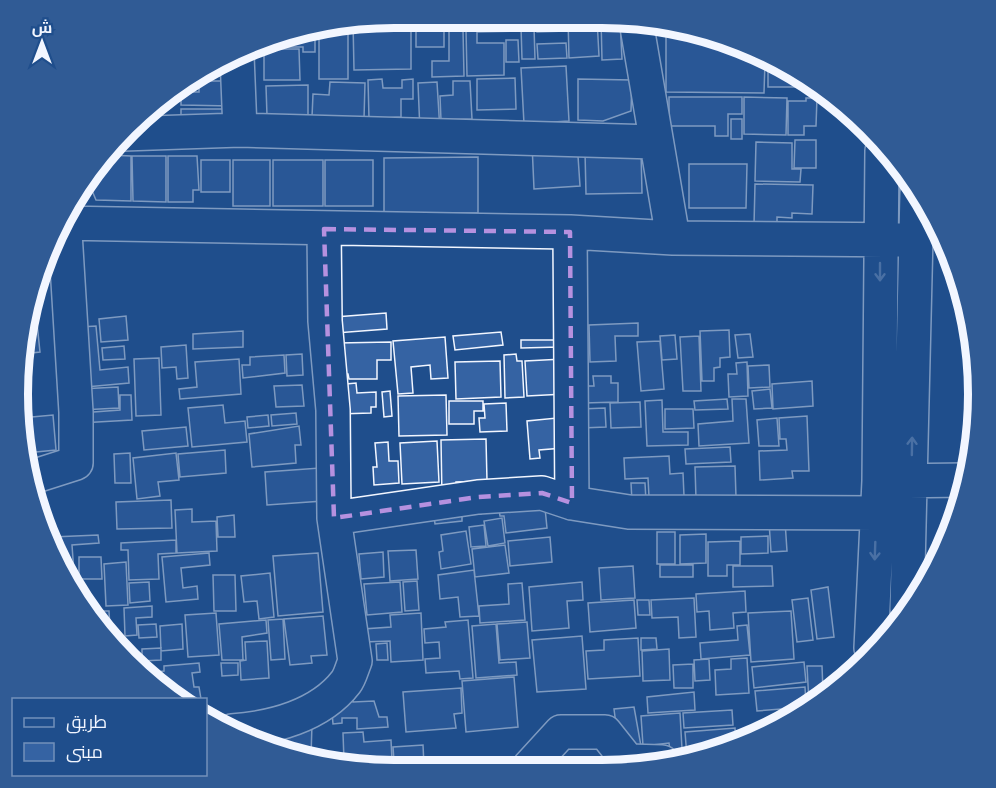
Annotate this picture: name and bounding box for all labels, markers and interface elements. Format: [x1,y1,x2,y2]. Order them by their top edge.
north arrow [12,12,72,72]
text: ش [32,18,52,37]
one-way arrow [874,262,886,282]
one-way arrow [906,436,918,456]
one-way arrow [870,541,881,561]
legend [12,698,207,776]
text: طريق [66,711,107,734]
text: مبنى [66,741,103,763]

